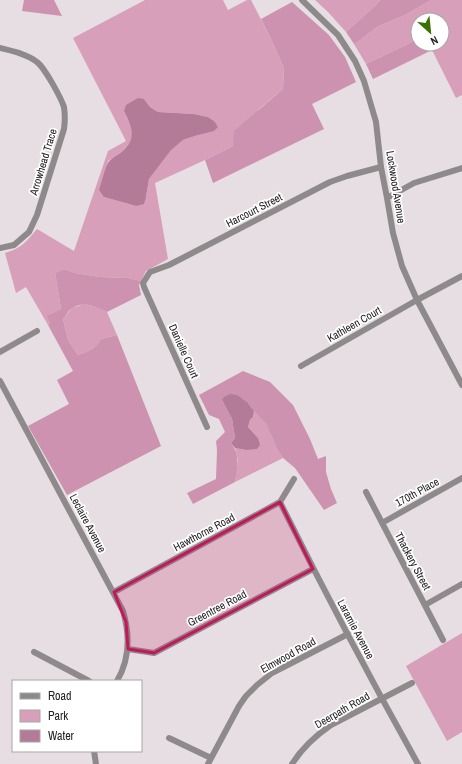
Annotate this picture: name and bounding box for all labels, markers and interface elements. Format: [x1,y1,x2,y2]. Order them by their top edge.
north arrow [410,12,450,52]
text: N [428,33,441,49]
street label: Arrowhead Trace [26,127,60,198]
street label: Lockwood Avenue [383,150,409,224]
street label: Harcourt Street [224,190,285,230]
street label: Kathleen Court [324,303,384,345]
street label: Danielle Court [166,322,202,381]
street label: 170th Place [393,474,441,510]
street label: Leclaire Avenue [67,491,109,555]
street label: Hawthorne Road [171,510,237,554]
street label: Thackery Street [392,530,434,593]
street label: Greentree Road [185,587,249,629]
street label: Laramie Avenue [334,597,378,661]
street label: Elmwood Road [258,634,318,676]
legend [12,680,142,752]
text: Road [48,688,72,704]
street label: Deerpath Road [312,689,372,731]
text: Park [48,708,68,724]
text: Water [48,728,75,744]

